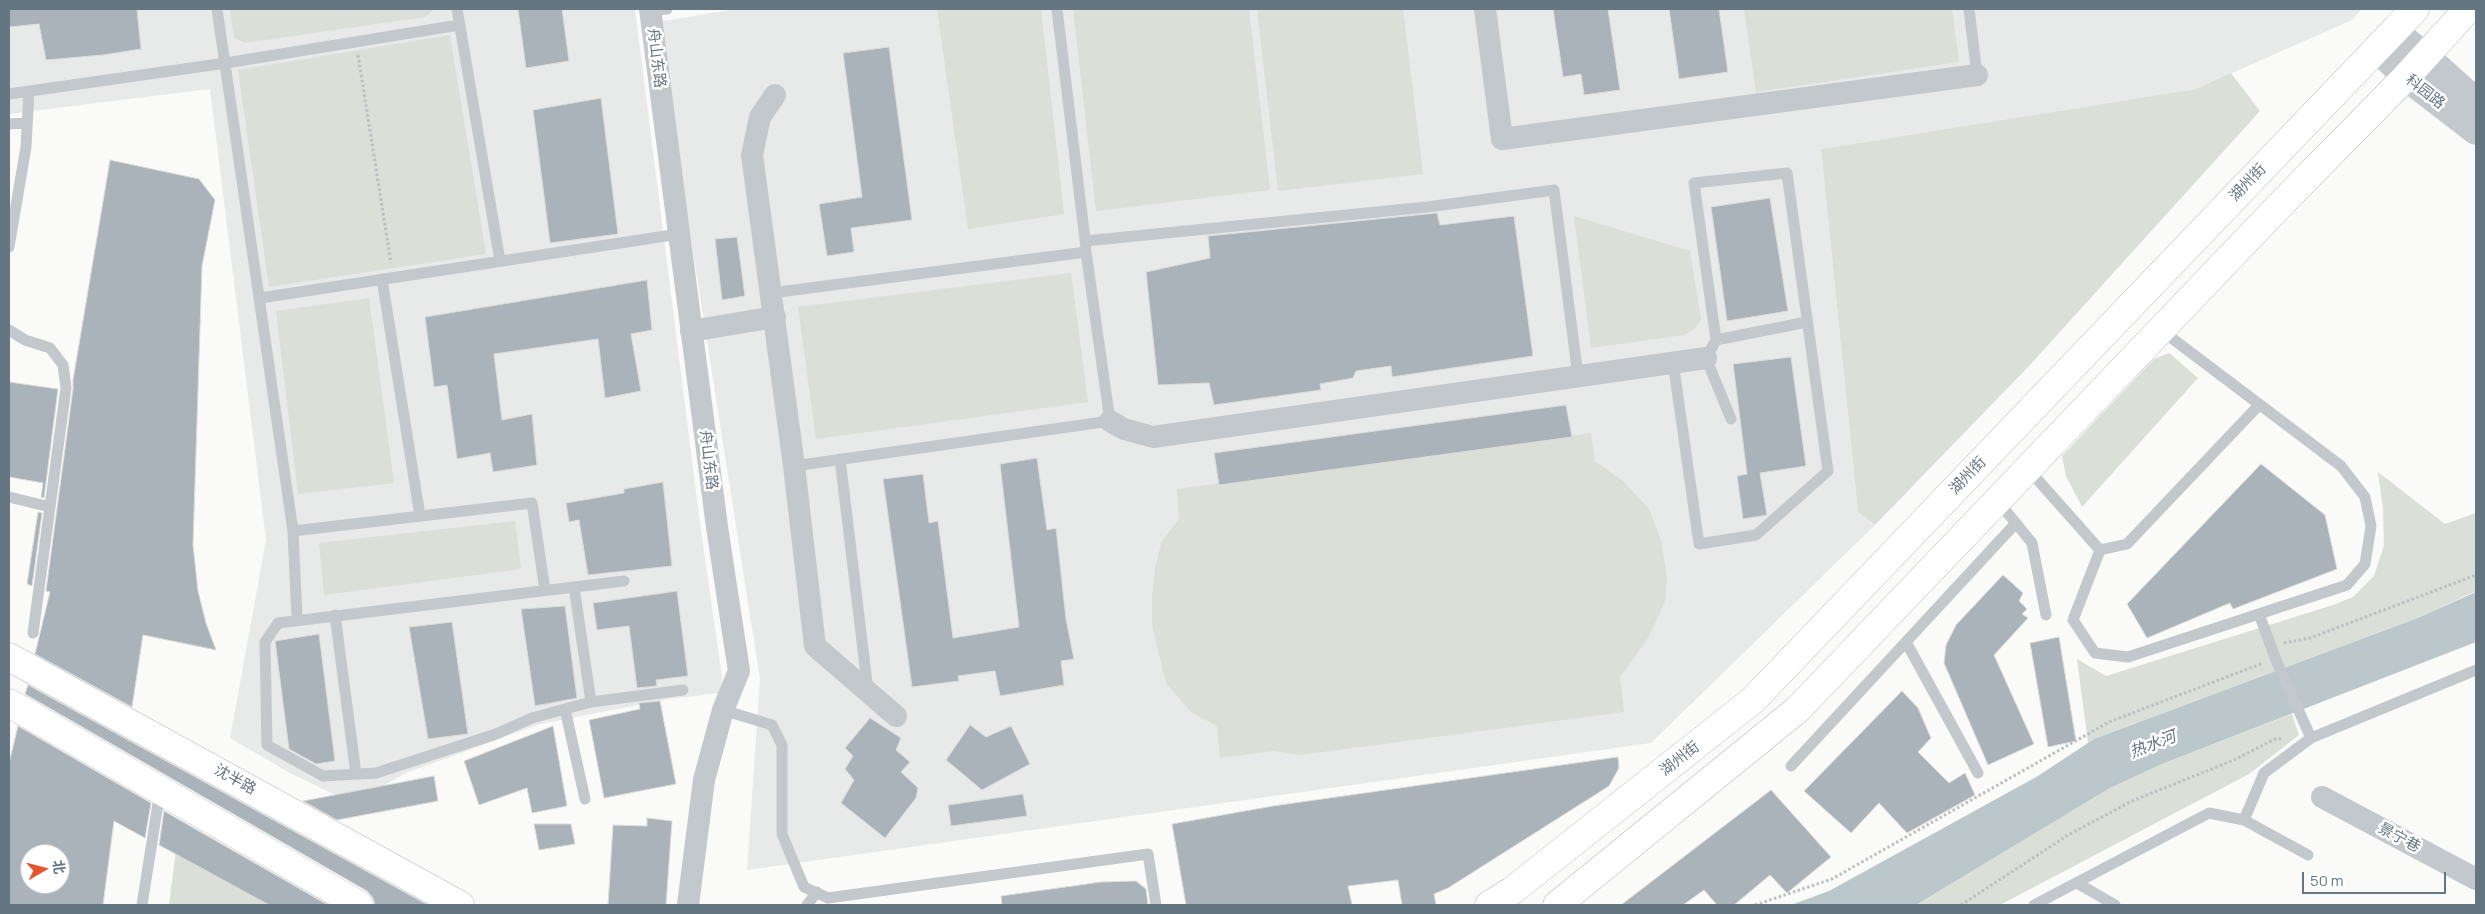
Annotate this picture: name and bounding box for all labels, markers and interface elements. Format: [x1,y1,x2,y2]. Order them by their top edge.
street label: 舟山东路 [643,27,669,89]
street label: 科园路 [2402,71,2448,113]
street label: 湖州街 [2226,161,2270,205]
street label: 舟山东路 [695,429,721,491]
street label: 湖州街 [1946,454,1990,498]
water label: 热水河 [2127,727,2179,763]
street label: 湖州街 [1657,738,1703,780]
street label: 沈半路 [211,761,259,799]
street label: 景宁巷 [2375,819,2423,857]
north arrow [20,844,70,894]
text: 北 [49,859,70,875]
scale bar [2305,862,2449,894]
text: 50 m [2310,870,2344,891]

